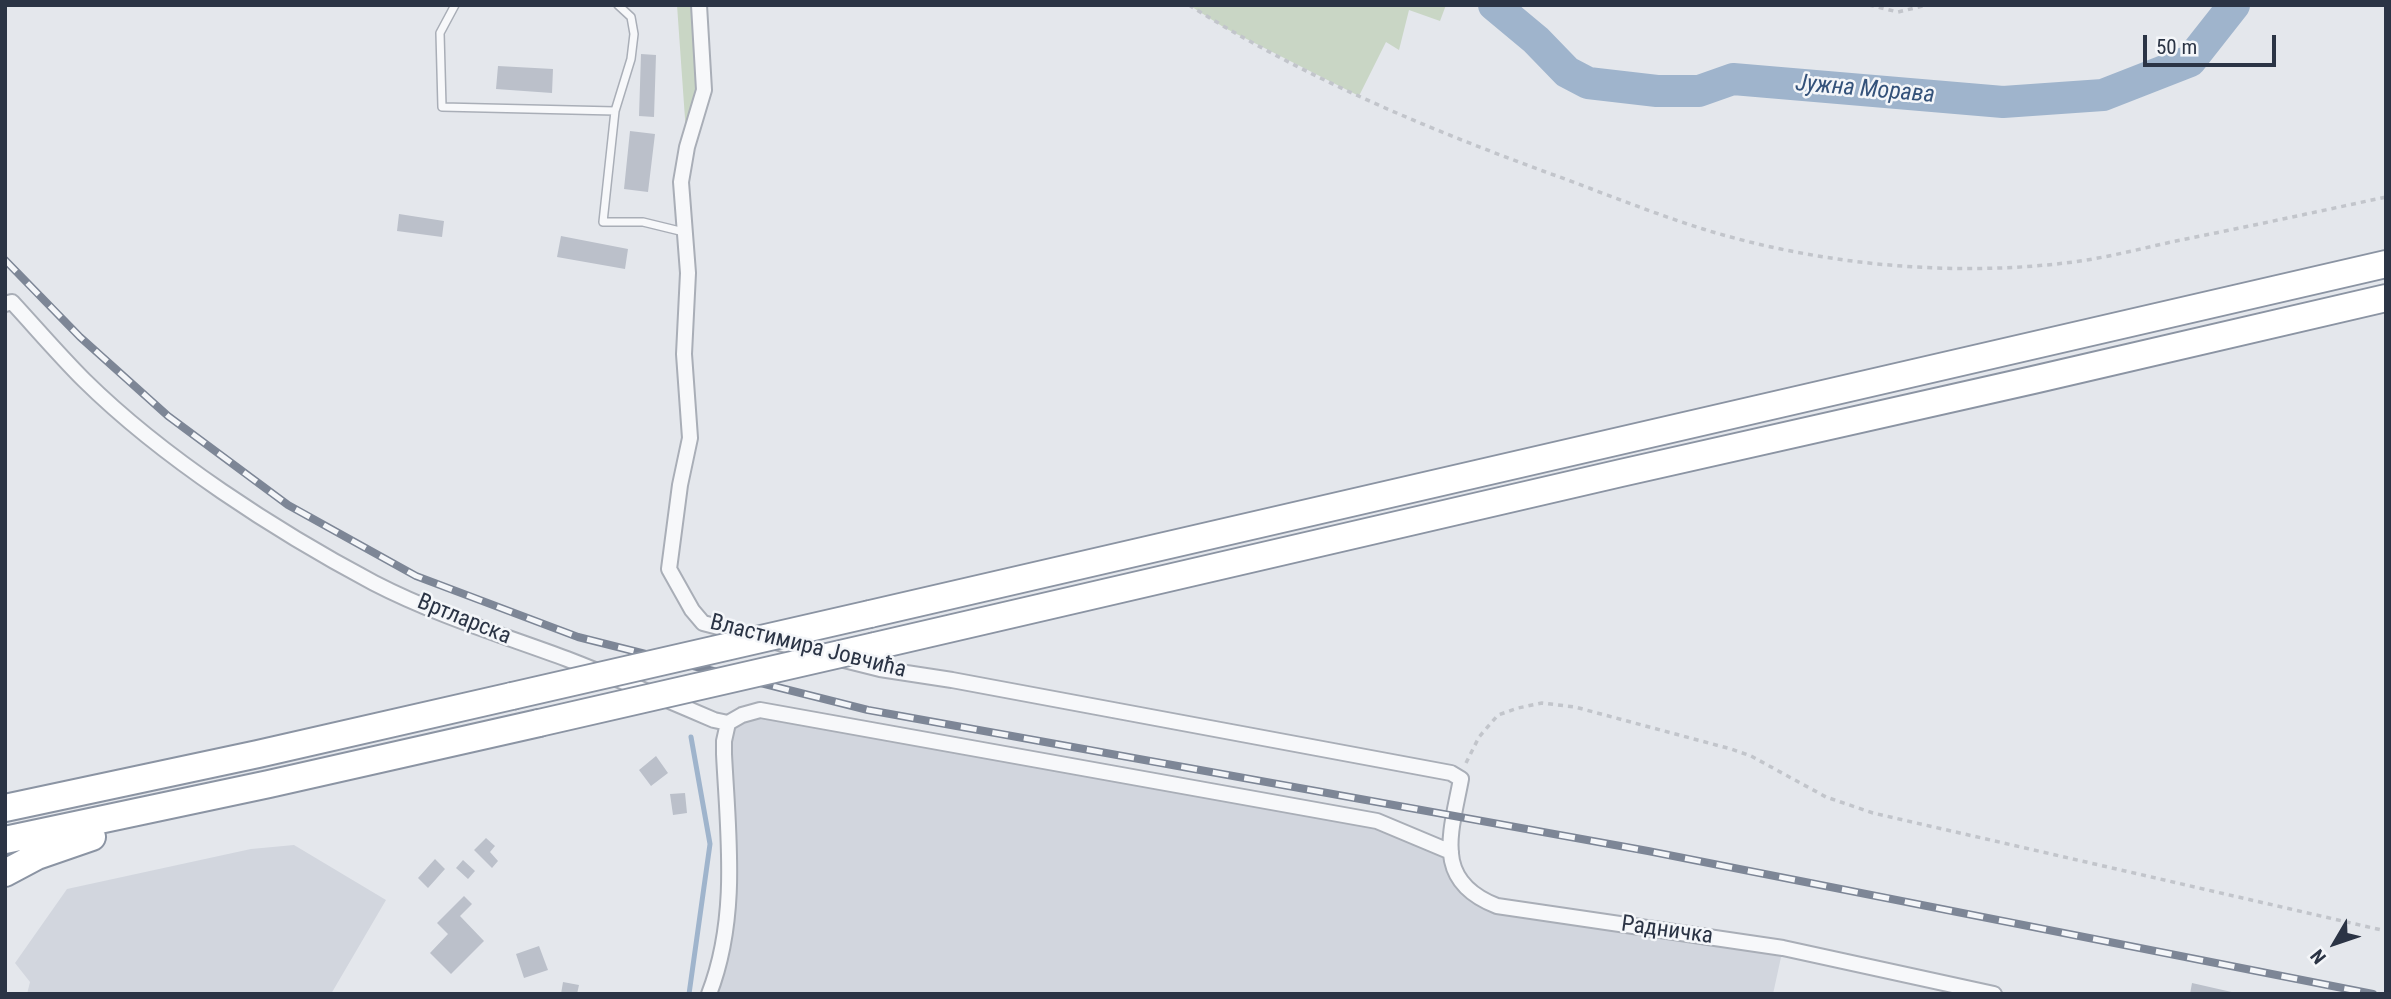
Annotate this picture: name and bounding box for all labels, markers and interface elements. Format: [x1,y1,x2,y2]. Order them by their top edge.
scale bar [2146,21,2279,65]
text: 50 m [2156,35,2197,59]
water label: Јужна Морава [1794,70,1936,110]
street label: Вртларска [413,589,515,651]
street label: Властимира Јовчића [707,609,909,685]
north arrow [2300,908,2370,978]
street label: Радничка [1619,911,1715,951]
text: N [2306,945,2331,968]

